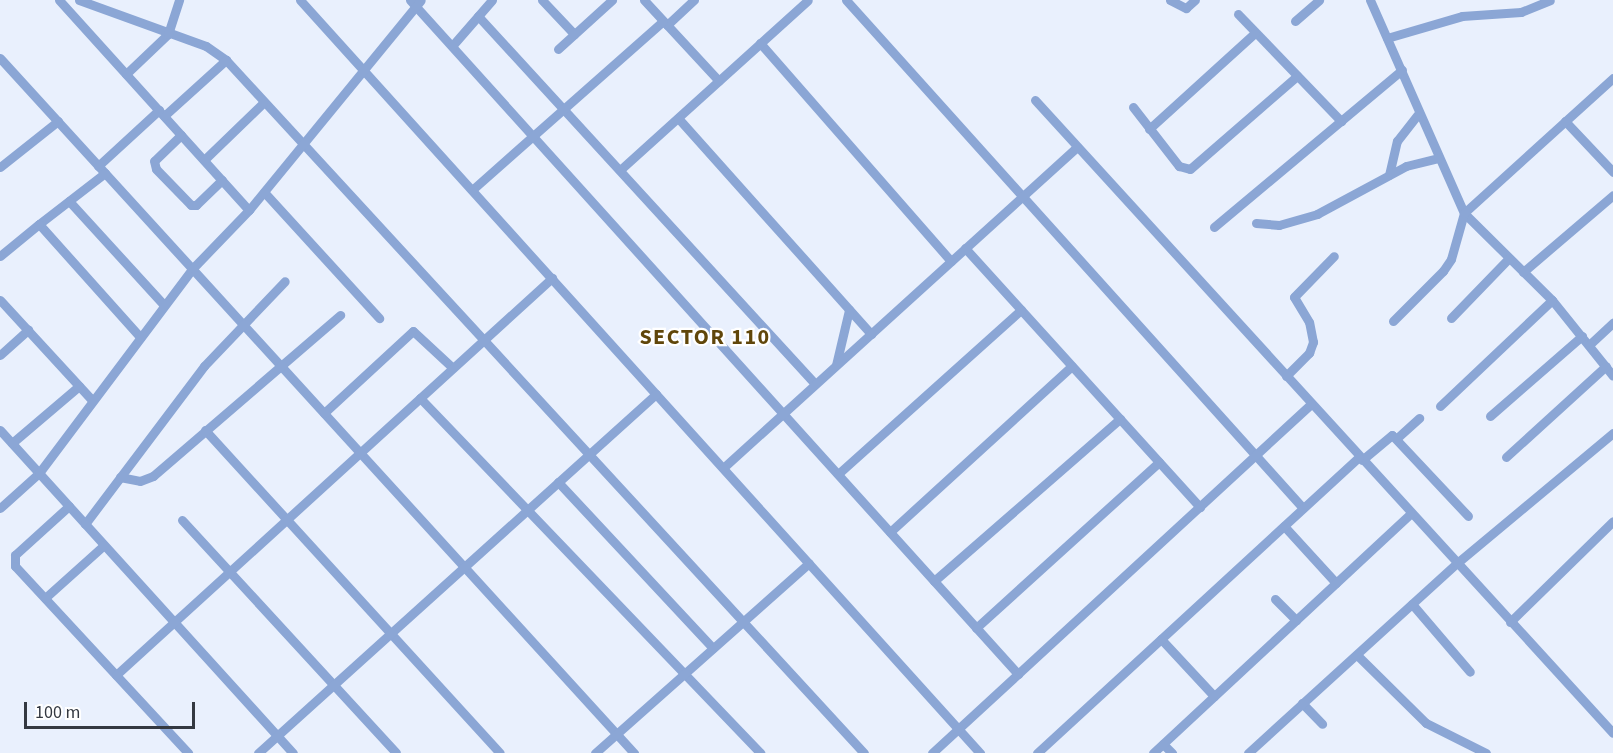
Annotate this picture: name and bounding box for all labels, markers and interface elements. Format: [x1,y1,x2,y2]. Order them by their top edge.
district label: SECTOR 110 [639,325,771,351]
scale bar [27,690,198,728]
text: 100 m [35,700,80,725]

